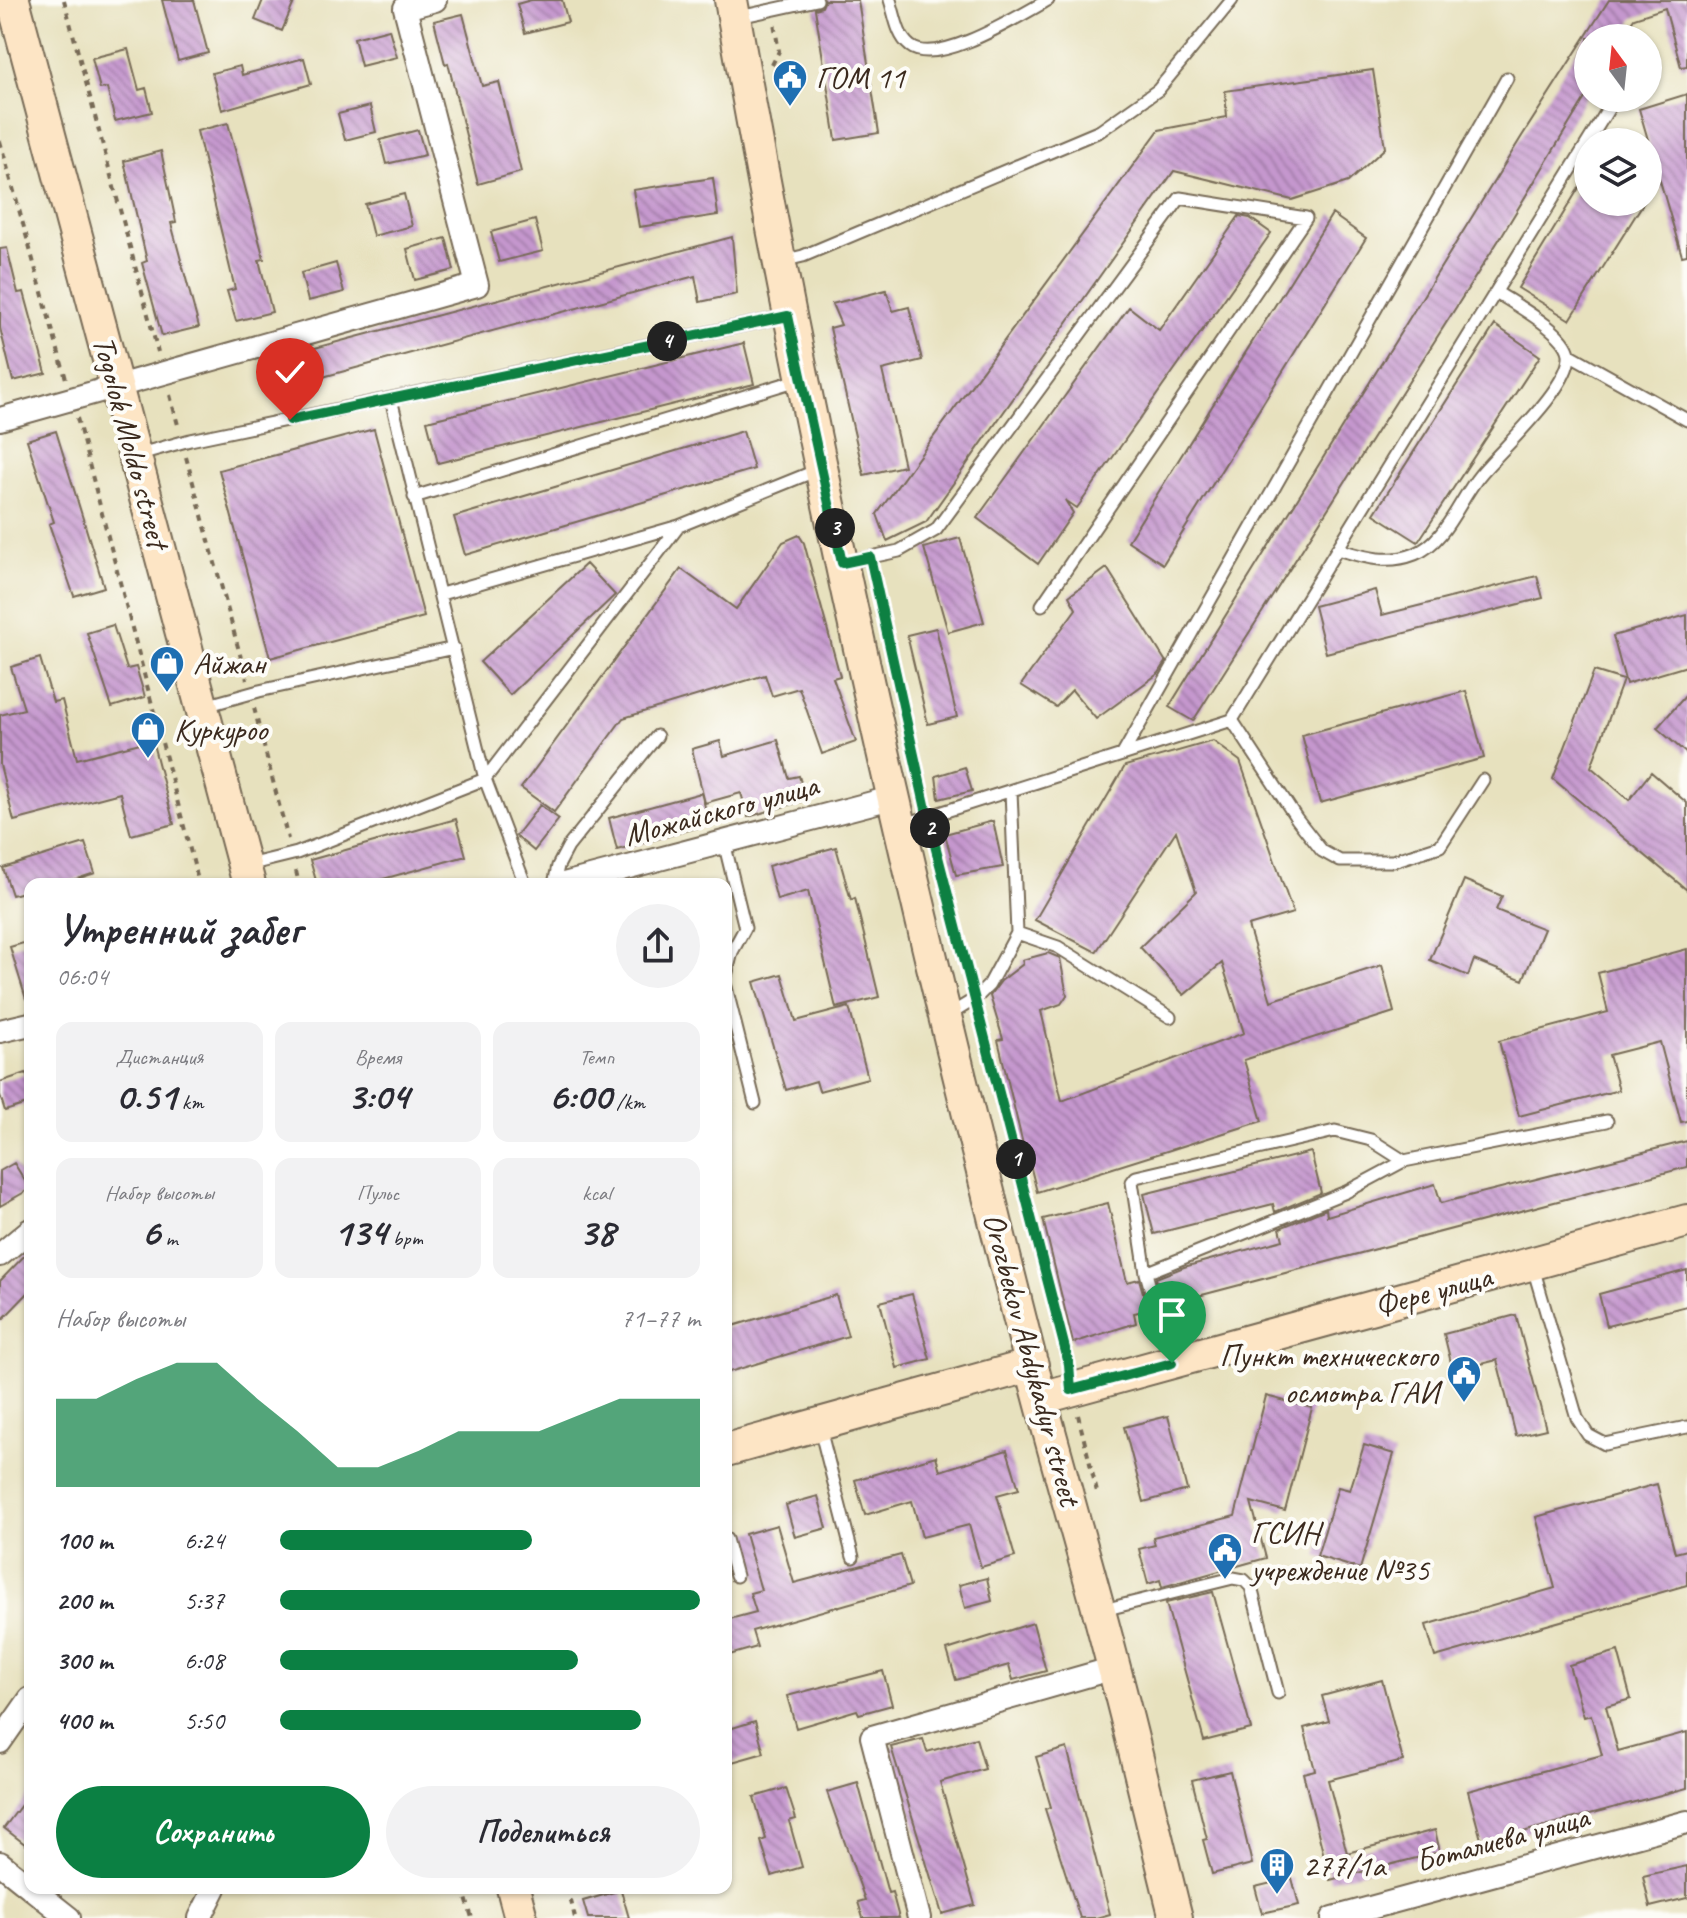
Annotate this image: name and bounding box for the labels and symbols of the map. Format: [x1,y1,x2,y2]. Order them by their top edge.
north arrow [1574,24,1662,112]
place label: ГОМ 11 [816,57,906,98]
public building icon: ГОМ 11 [771,58,809,108]
pin: 4 [647,321,687,361]
street label: Togolok Moldo street [83,332,180,557]
pin [256,338,324,420]
pin: 3 [815,508,855,548]
place label: Айжан [193,643,267,684]
shop icon: Айжан [148,644,186,694]
place label: Куркуроо [174,709,269,750]
shop icon: Куркуроо [129,710,167,760]
street label: Можайского улица [620,764,824,855]
pin: 2 [910,808,950,848]
pin: 1 [996,1139,1036,1179]
street label: Orozbekov Abdykadyr street [973,1208,1092,1513]
street label: Фере улица [1370,1255,1498,1326]
pin [1138,1281,1206,1363]
place label: Пункт технического осмотра ГАИ [1220,1335,1443,1413]
public building icon: Пункт технического осмотра ГАИ [1445,1354,1483,1404]
place label: ГСИН учреждение №35 [1249,1512,1431,1590]
public building icon: ГСИН учреждение №35 [1206,1531,1244,1581]
street label: Боталиева улица [1411,1796,1595,1882]
place label: 277/1а [1303,1845,1387,1886]
building icon: 277/1а [1258,1846,1296,1896]

